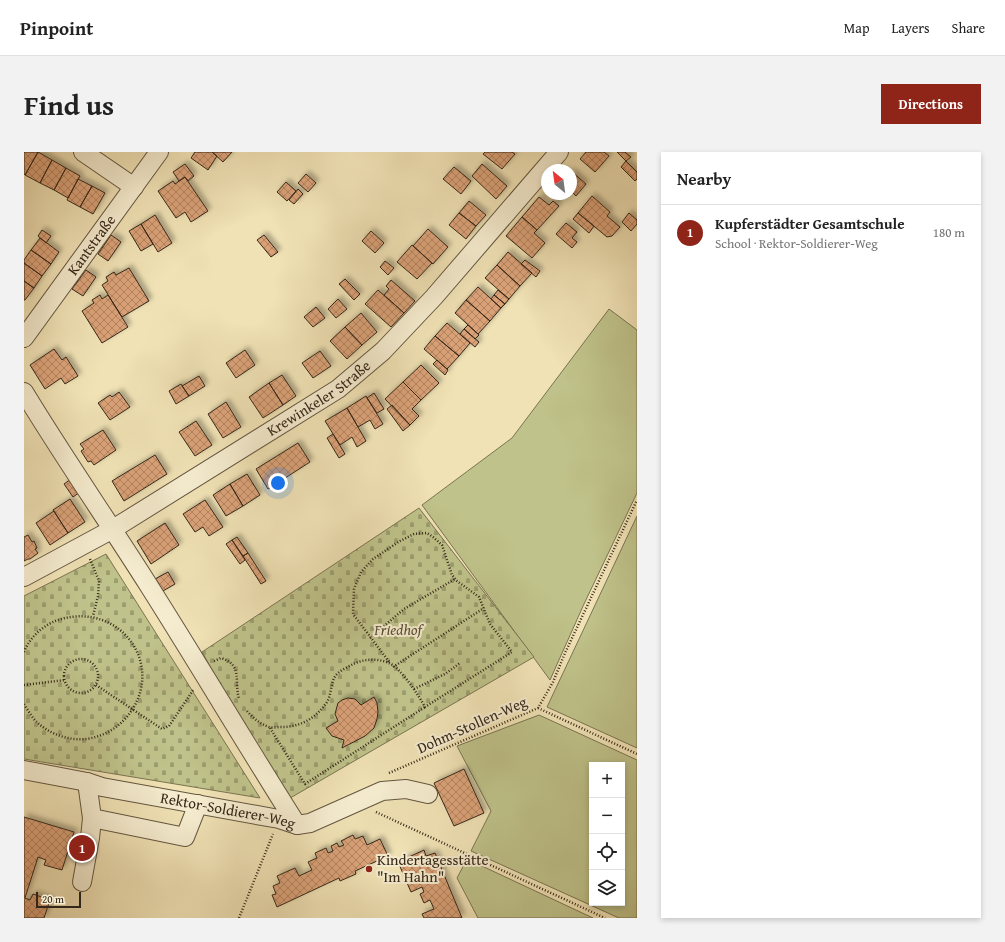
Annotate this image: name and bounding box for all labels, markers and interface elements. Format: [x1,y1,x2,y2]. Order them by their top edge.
text: Pinpoint [20,14,93,42]
text: Map [844,18,870,38]
text: Layers [892,18,930,38]
text: Share [952,18,985,38]
text: Find us [24,84,114,125]
button: Directions [881,84,981,124]
north arrow [541,164,577,200]
text: Nearby [677,166,731,191]
street label: Kantstraße [62,210,120,279]
text: Kupferstädter Gesamtschule [715,213,905,234]
text: 1 [687,223,693,242]
text: 180 m [933,223,965,242]
text: School · Rektor-Soldierer-Weg [715,234,878,253]
street label: Krewinkeler Straße [262,355,375,441]
your location [268,473,288,493]
park label: Friedhof [373,619,425,640]
street label: Dohm-Stollen-Weg [413,691,531,758]
map controls [589,762,625,906]
button: + [589,762,625,798]
street label: Rektor-Soldierer-Weg [159,787,299,834]
button: − [589,798,625,834]
pin: 1 [69,833,95,863]
button: locate [589,834,625,870]
place label: Kindertagesstätte "Im Hahn" [377,849,489,887]
marker: Kindertagesstätte "Im Hahn" [364,864,374,874]
button: layers [589,870,625,906]
scale bar [36,890,81,909]
text: 20 m [42,891,64,907]

